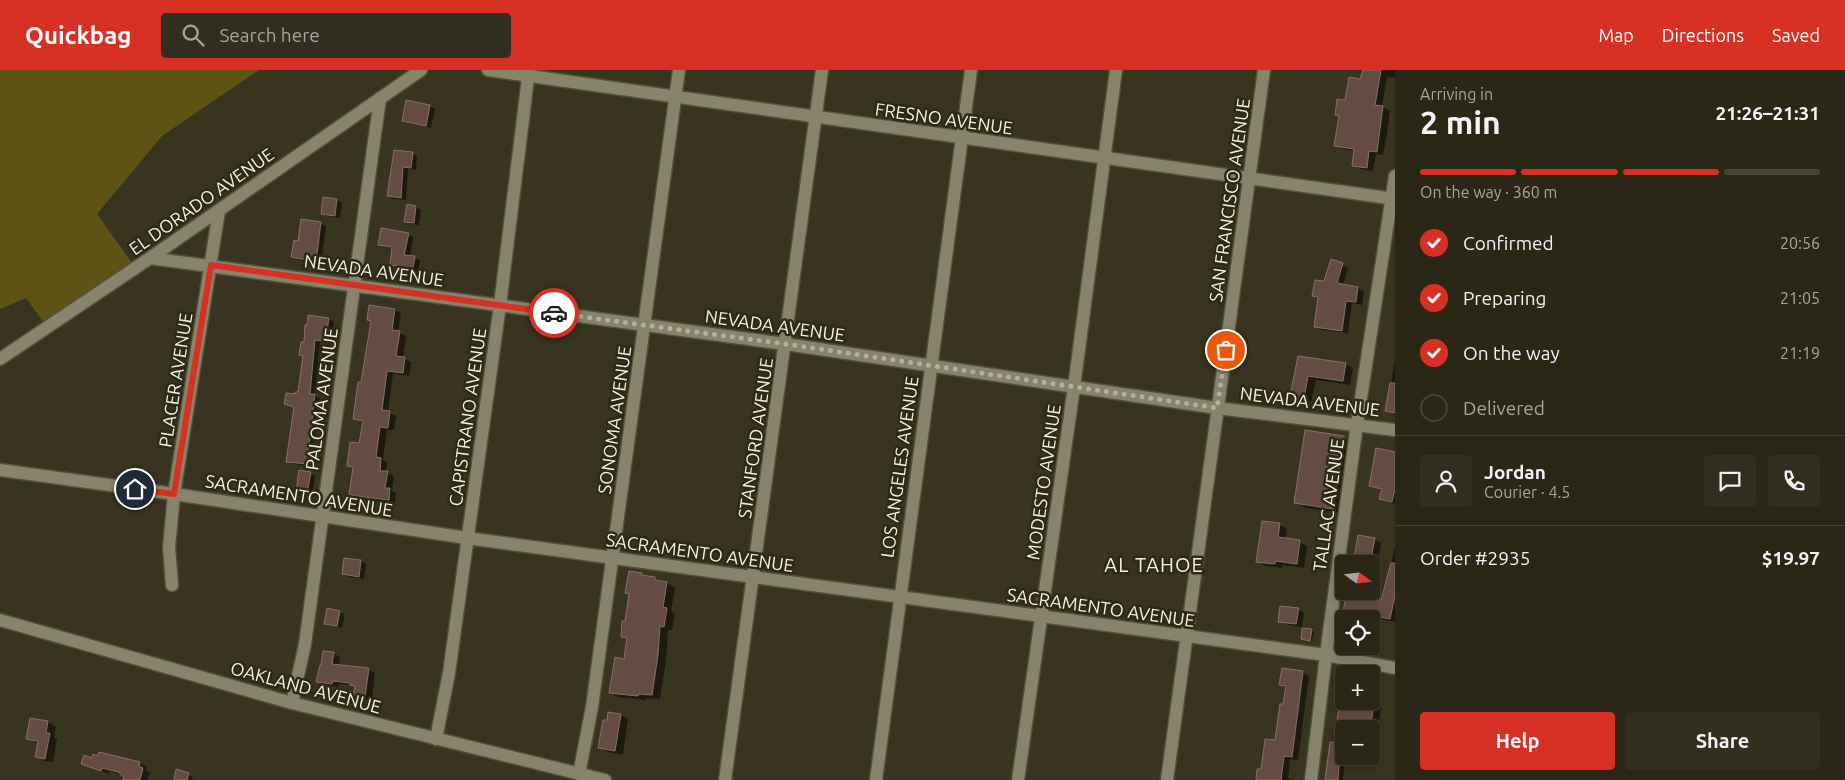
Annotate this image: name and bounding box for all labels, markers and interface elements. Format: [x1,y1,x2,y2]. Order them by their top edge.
search box [161,13,511,58]
icon: search [179,21,207,49]
text: Quickbag [25,22,131,49]
text: Search here [219,24,320,46]
text: Map [1598,25,1634,45]
text: Directions [1662,25,1744,45]
text: Saved [1772,25,1820,45]
text: Arriving in [1420,85,1493,103]
street label: SAN FRANCISCO AVENUE [1205,97,1253,303]
street label: FRESNO AVENUE [874,98,1014,138]
text: 21:26–21:31 [1715,102,1820,124]
text: 2 min [1420,104,1501,140]
street label: EL DORADO AVENUE [125,144,277,258]
text: On the way · 360 m [1420,183,1557,201]
icon: check [1420,229,1448,257]
text: Confirmed [1463,232,1554,254]
text: 20:56 [1780,234,1820,252]
street label: NEVADA AVENUE [303,250,445,290]
icon: check [1420,284,1448,312]
text: Preparing [1463,287,1547,309]
courier [529,288,579,338]
text: 21:05 [1780,289,1820,307]
icon: car [540,299,568,327]
street label: NEVADA AVENUE [704,305,846,345]
street label: PLACER AVENUE [154,311,196,449]
street label: PALOMA AVENUE [301,327,341,471]
street label: CAPISTRANO AVENUE [445,327,489,507]
pin [1205,329,1247,371]
icon: bag [1212,336,1240,364]
icon: check [1420,339,1448,367]
text: On the way [1463,342,1560,364]
text: 21:19 [1780,344,1820,362]
street label: SONOMA AVENUE [594,345,634,495]
street label: STANFORD AVENUE [734,356,776,520]
street label: LOS ANGELES AVENUE [876,375,922,559]
street label: NEVADA AVENUE [1239,382,1381,420]
text: Delivered [1463,397,1545,419]
street label: MODESTO AVENUE [1022,403,1064,561]
street label: TALLAC AVENUE [1309,437,1347,573]
button: person [1420,455,1472,507]
button: chat [1704,455,1756,507]
button: phone [1768,455,1820,507]
text: Jordan [1484,461,1546,483]
pin [114,468,156,510]
street label: SACRAMENTO AVENUE [204,470,394,520]
icon: home [121,475,149,503]
text: Courier · 4.5 [1484,483,1570,501]
street label: SACRAMENTO AVENUE [605,529,795,575]
text: Order #2935 [1420,547,1530,569]
text: $19.97 [1762,547,1820,569]
district label: AL TAHOE [1104,553,1204,576]
north arrow [1335,555,1380,600]
map controls [1335,555,1380,765]
street label: SACRAMENTO AVENUE [1006,584,1196,630]
button: locate [1335,610,1380,655]
street label: OAKLAND AVENUE [229,657,383,717]
button: + [1335,665,1380,710]
button: Help [1420,712,1615,770]
button: Share [1625,712,1820,770]
button: − [1335,720,1380,765]

